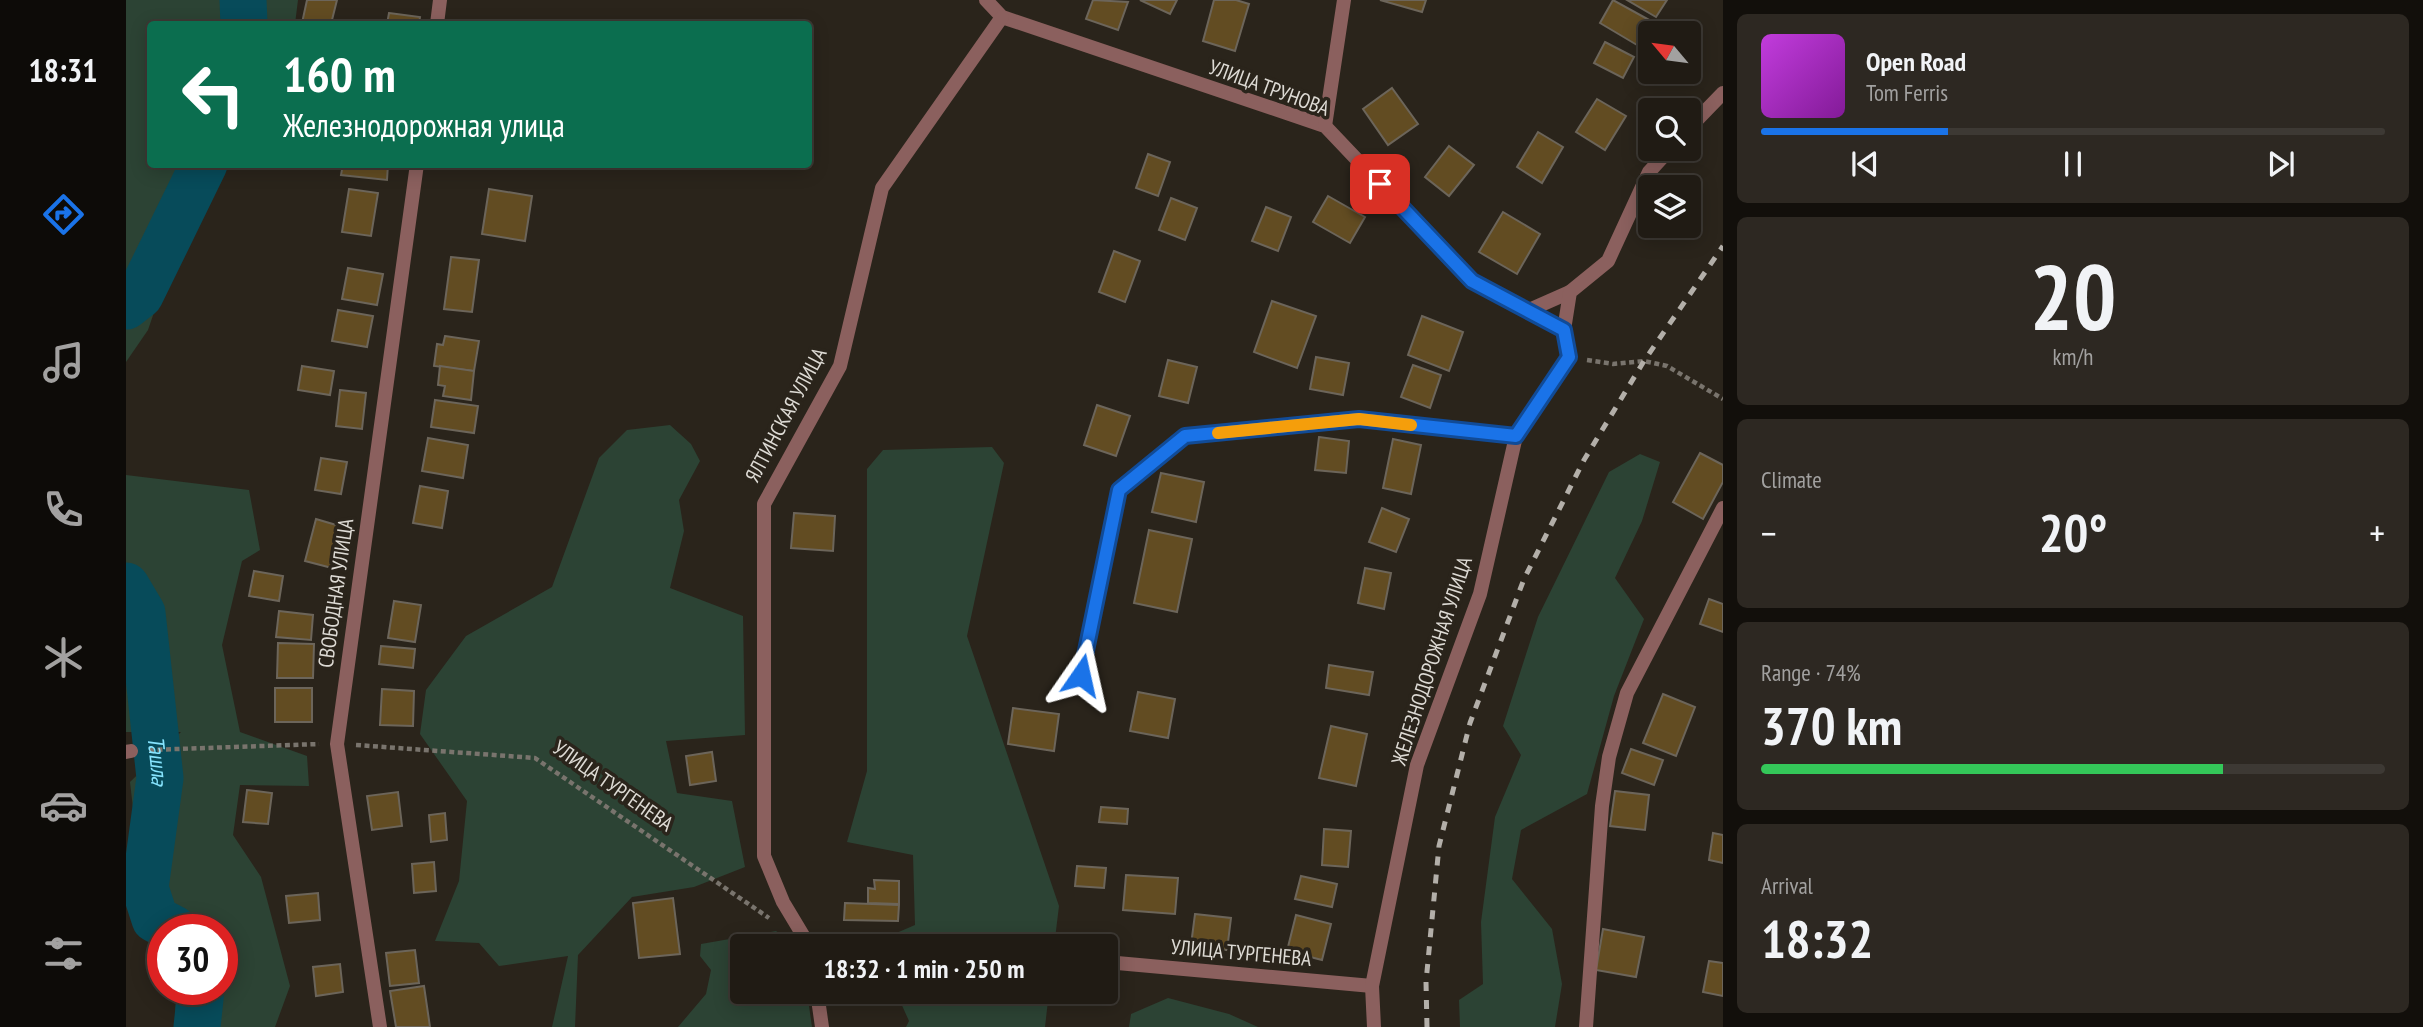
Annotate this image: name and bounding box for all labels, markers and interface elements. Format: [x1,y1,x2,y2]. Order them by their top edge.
north arrow [1638,21,1701,84]
map controls [1638,21,1701,238]
text: 160 m [283,42,396,106]
text: Open Road [1866,45,1966,78]
text: 18:31 [28,49,98,91]
icon: left [168,49,259,140]
street label: УЛИЦА ТРУНОВА [1205,53,1333,122]
text: Tom Ferris [1866,78,1948,107]
button: search [1638,98,1701,161]
text: Железнодорожная улица [283,104,565,146]
icon: previous [1846,145,1884,183]
icon: pause [2054,145,2092,183]
icon: next [2262,145,2300,183]
pin [1350,154,1410,214]
icon: arrive [1361,165,1399,203]
button: layers [1638,175,1701,238]
icon: directions [39,190,88,239]
text: 20 [2030,237,2117,355]
icon: music [39,338,88,387]
text: km/h [2053,342,2093,371]
street label: ЯЛТИНСКАЯ УЛИЦА [739,343,832,487]
text: Climate [1761,465,1822,494]
icon: phone [39,485,88,534]
text: 20° [2039,499,2107,566]
text: − [1761,508,1777,557]
text: + [2369,508,2385,557]
street label: СВОБОДНАЯ УЛИЦА [312,517,359,669]
street label: ЖЕЛЕЗНОДОРОЖНАЯ УЛИЦА [1385,553,1478,770]
icon: climate [39,633,88,682]
position arrow [1044,638,1118,712]
text: Range · 74% [1761,658,1861,687]
text: 370 km [1761,692,1902,759]
water label: Ташла [142,734,175,789]
street label: УЛИЦА ТУРГЕНЕВА [548,734,679,837]
icon: car [39,781,88,830]
text: Arrival [1761,871,1813,900]
text: 18:32 [1761,905,1873,972]
speed limit sign: 30 [147,914,238,1005]
icon: filters [39,929,88,978]
street label: УЛИЦА ТУРГЕНЕВА [1170,933,1312,972]
text: 18:32 · 1 min · 250 m [824,952,1024,985]

